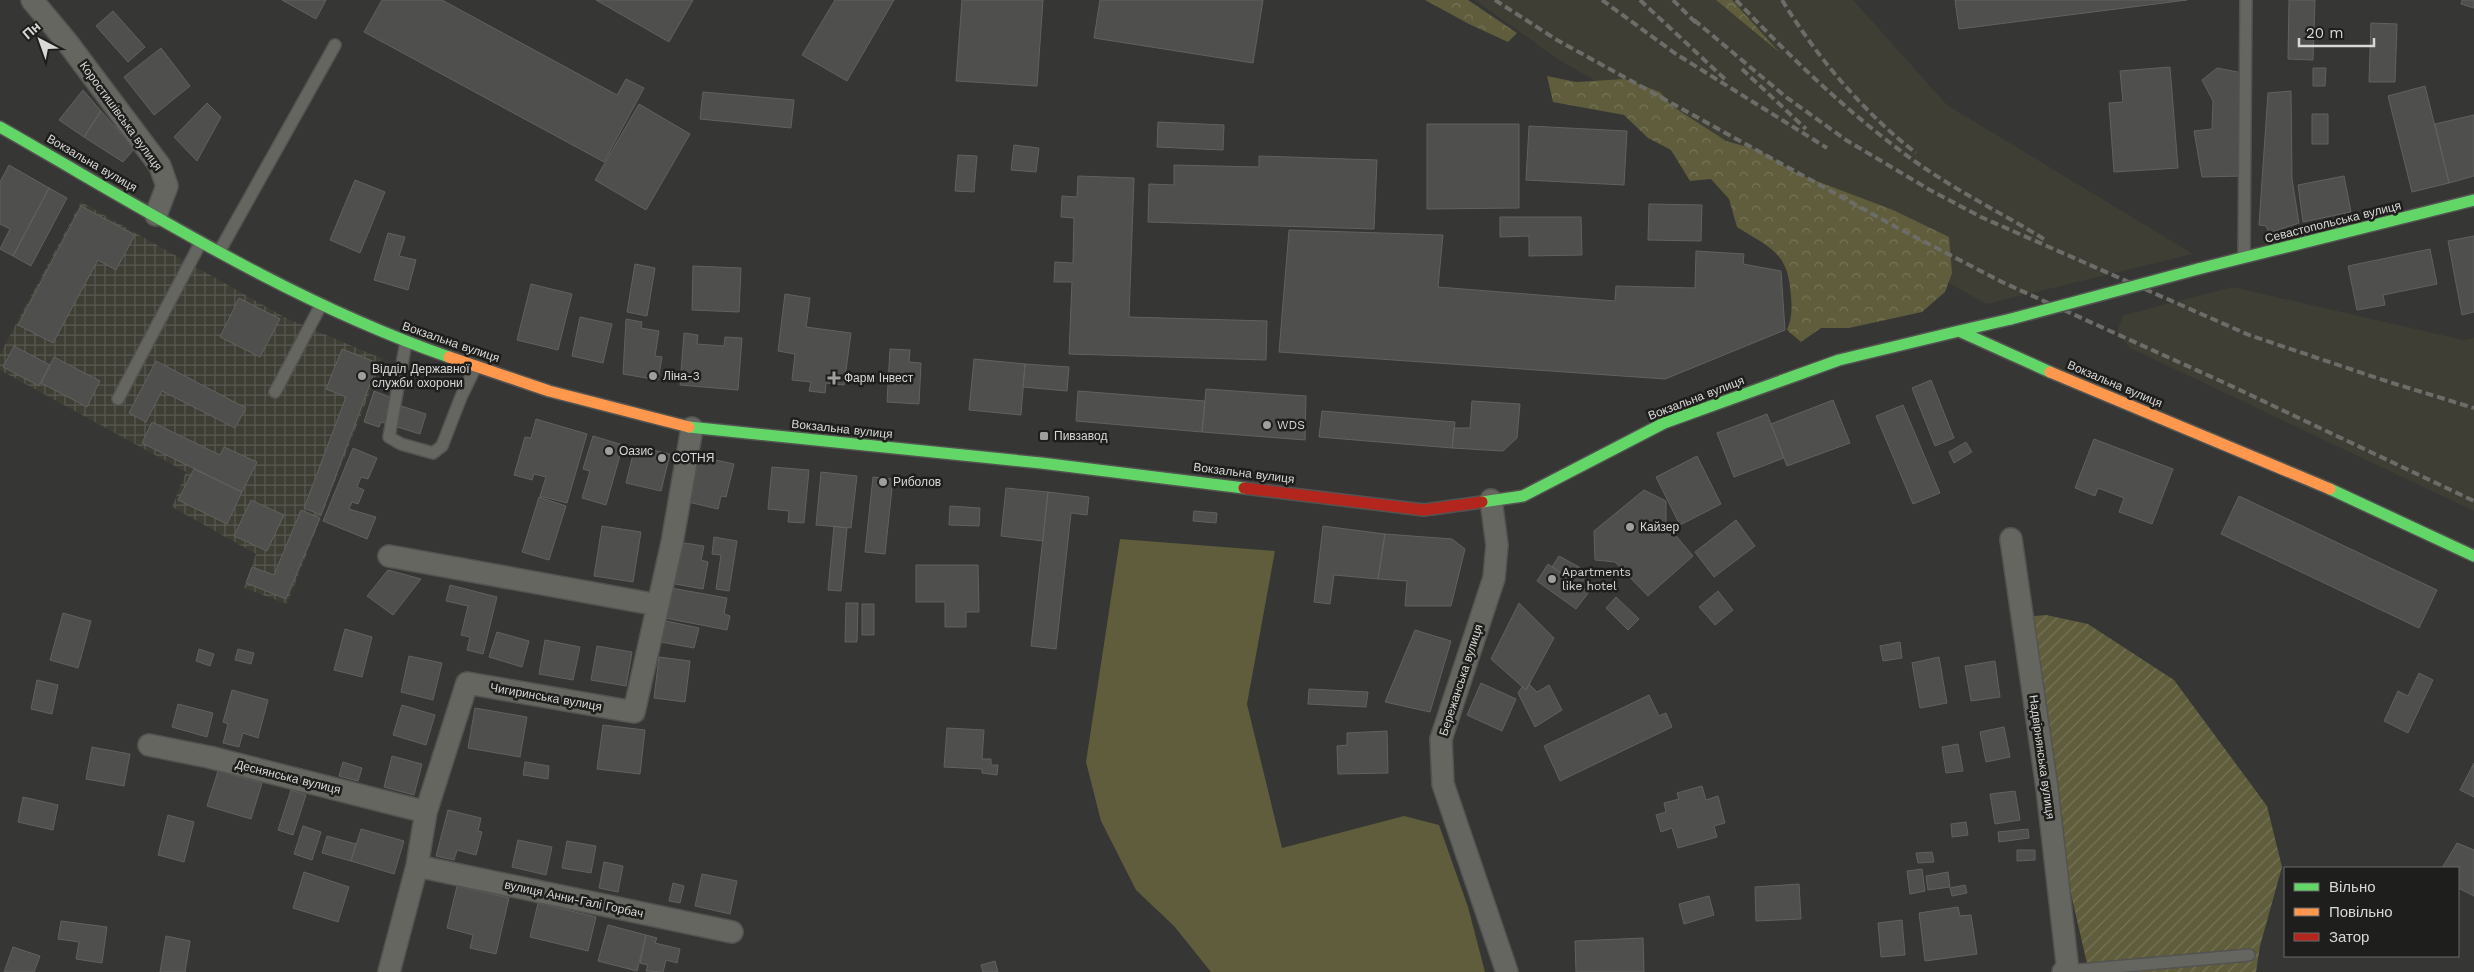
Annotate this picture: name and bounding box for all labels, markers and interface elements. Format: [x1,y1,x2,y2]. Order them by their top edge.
north arrow [15,15,65,65]
scale bar [2299,15,2374,47]
text: Пн [19,18,44,42]
text: 20 m [2306,24,2344,42]
street label: Коростишівська вулиця [77,59,165,173]
street label: Вокзальна вулиця [44,131,140,195]
street label: Севастопольська вулиця [2263,198,2403,246]
street label: Вокзальна вулиця [401,319,501,365]
street label: Вокзальна вулиця [2065,358,2165,410]
place label: Відділ Державної служби охорони [372,362,470,390]
place label: Ліна-3 [663,369,700,383]
marker: Відділ Державної служби охорони [356,370,368,382]
marker: Ліна-3 [647,370,659,382]
place label: Фарм Інвест [844,371,914,385]
marker: Фарм Інвест [828,372,840,384]
street label: Вокзальна вулиця [1646,373,1746,423]
street label: Вокзальна вулиця [791,417,893,441]
place label: WDS [1277,418,1305,432]
marker: WDS [1261,419,1273,431]
place label: Пивзавод [1054,429,1107,443]
marker: Пивзавод [1038,430,1050,442]
place label: Оазис [619,444,653,458]
marker: Оазис [603,445,615,457]
place label: СОТНЯ [672,451,714,465]
marker: СОТНЯ [656,452,668,464]
street label: Вокзальна вулиця [1193,460,1295,486]
place label: Риболов [893,475,941,489]
marker: Риболов [877,476,889,488]
place label: Кайзер [1640,520,1679,534]
marker: Кайзер [1624,521,1636,533]
place label: Apartments like hotel [1562,565,1631,593]
marker: Apartments like hotel [1546,573,1558,585]
street label: Бережанська вулиця [1436,622,1486,738]
street label: Чигиринська вулиця [489,680,603,714]
street label: Надвірнянська вулиця [2026,694,2058,820]
street label: Деснянська вулиця [234,757,342,797]
legend [2284,867,2459,957]
street label: вулиця Анни-Галі Горбач [503,877,645,921]
text: Вільно [2329,878,2376,896]
text: Повільно [2329,903,2393,921]
text: Затор [2329,928,2369,946]

